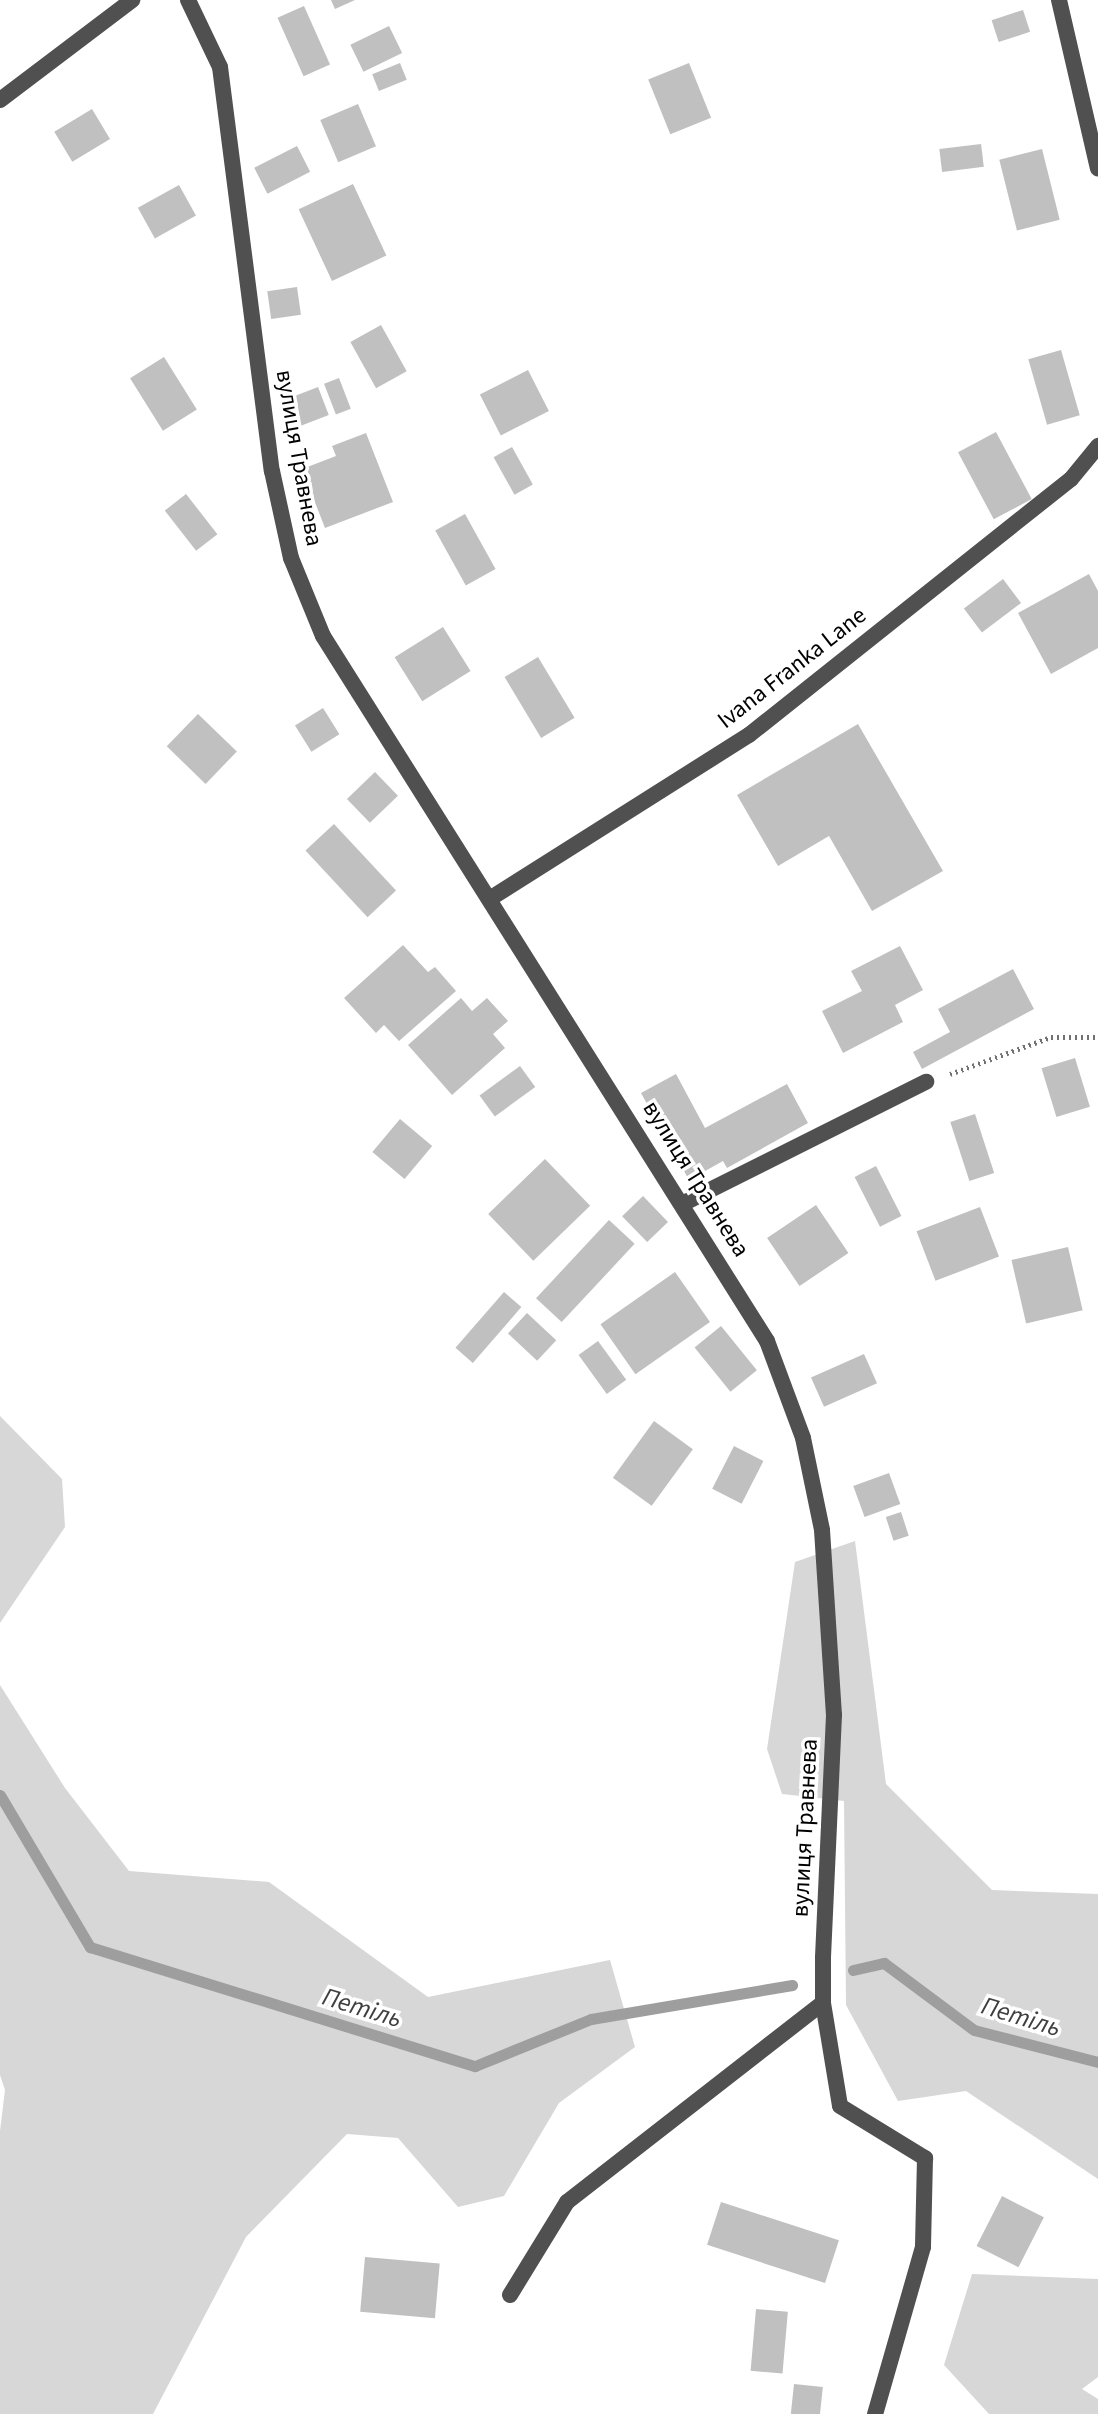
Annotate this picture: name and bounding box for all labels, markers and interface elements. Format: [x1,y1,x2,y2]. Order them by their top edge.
street label: вулиця Травнева [269,368,329,548]
street label: Ivana Franka Lane [712,601,872,735]
street label: вулиця Травнева [636,1096,756,1262]
street label: вулиця Травнева [786,1738,824,1918]
water label: Петіль [319,1981,405,2035]
water label: Петіль [978,1990,1064,2044]

